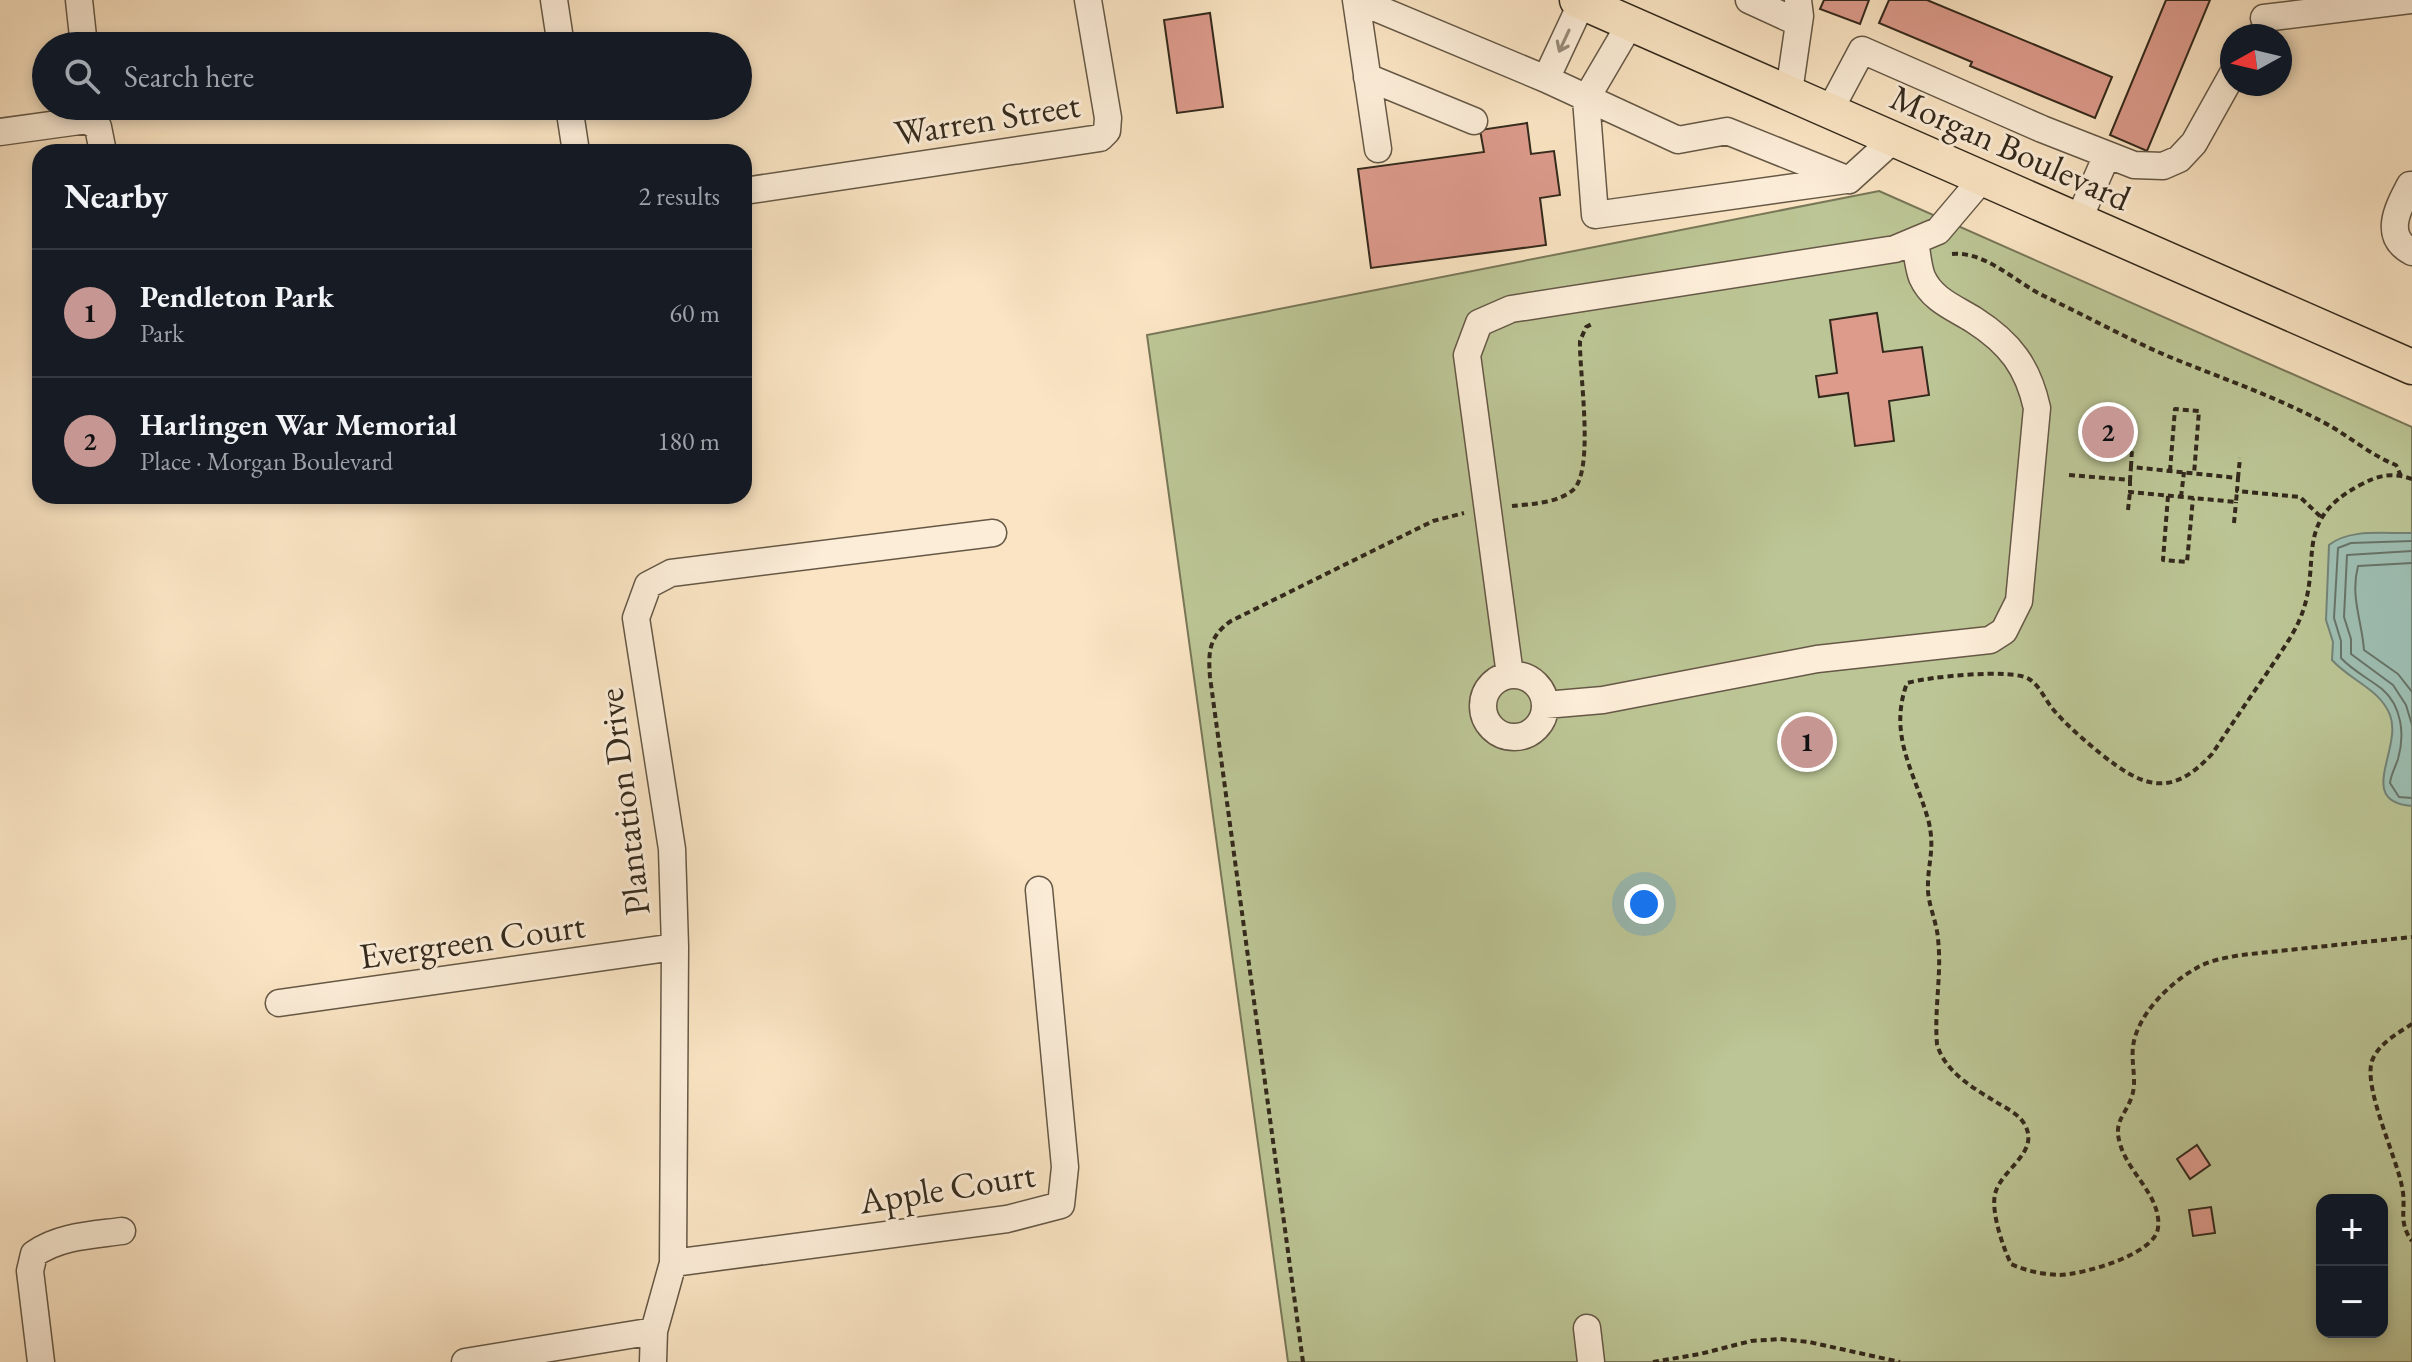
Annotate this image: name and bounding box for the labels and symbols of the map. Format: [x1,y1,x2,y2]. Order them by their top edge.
north arrow [2220,24,2292,96]
one-way arrow [1556,28,1571,52]
street label: Morgan Boulevard [1883,73,2139,222]
street label: Warren Street [891,81,1084,156]
pin: 2 [2082,402,2134,462]
street label: Plantation Drive [586,686,661,918]
pin: 1 [1781,712,1833,772]
your location [1624,884,1664,924]
street label: Evergreen Court [356,901,589,980]
street label: Apple Court [855,1150,1039,1225]

